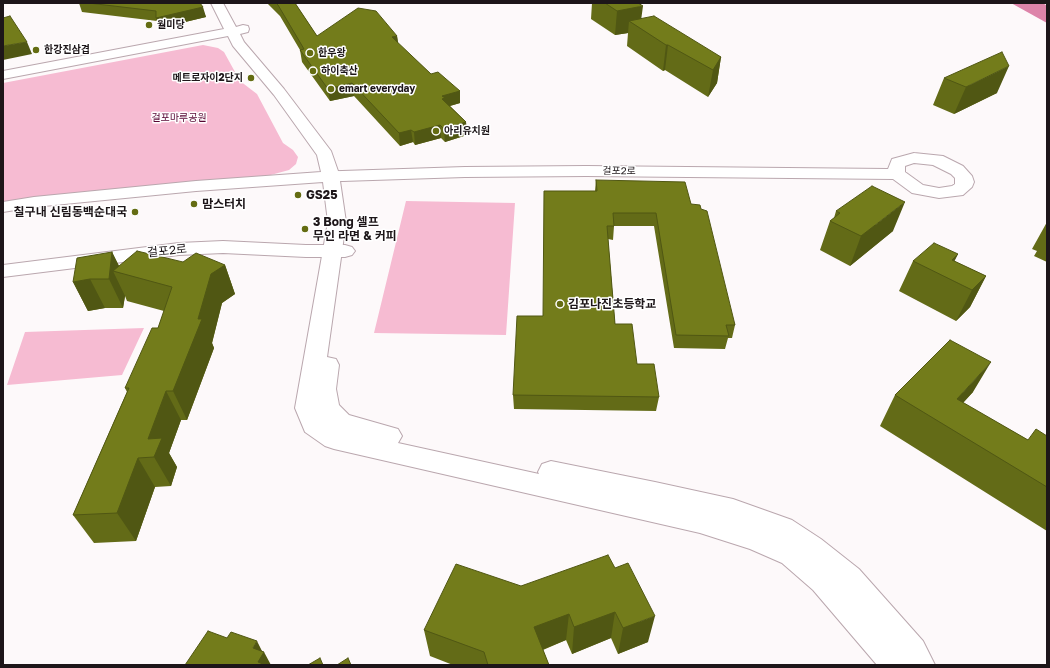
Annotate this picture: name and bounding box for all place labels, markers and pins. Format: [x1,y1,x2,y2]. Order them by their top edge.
place label: 월미당 [157,19,185,31]
marker: 월미당 [144,20,154,30]
place label: 한강진삼겹 [44,44,90,56]
marker: 한강진삼겹 [31,45,41,55]
place label: 한우왕 [318,47,346,59]
marker: 한우왕 [305,48,315,58]
place label: 하이축산 [321,65,358,77]
marker: 하이축산 [308,66,318,76]
place label: 메트로자이2단지 [173,72,243,84]
marker: 메트로자이2단지 [246,73,256,83]
place label: emart everyday [339,83,415,95]
marker: emart everyday [326,84,336,94]
place label: 아리유치원 [444,125,490,137]
marker: 아리유치원 [431,126,441,136]
place label: GS25 [306,188,337,202]
marker: GS25 [293,190,303,200]
place label: 맘스터치 [202,197,246,211]
marker: 맘스터치 [189,199,199,209]
place label: 칠구내 신림동백순대국 [14,205,127,219]
marker: 칠구내 신림동백순대국 [130,207,140,217]
place label: 3 Bong 셀프 무인 라면 & 커피 [313,215,397,243]
marker: 3 Bong 셀프 무인 라면 & 커피 [300,224,310,234]
place label: 김포나진초등학교 [568,297,656,311]
marker: 김포나진초등학교 [555,299,565,309]

